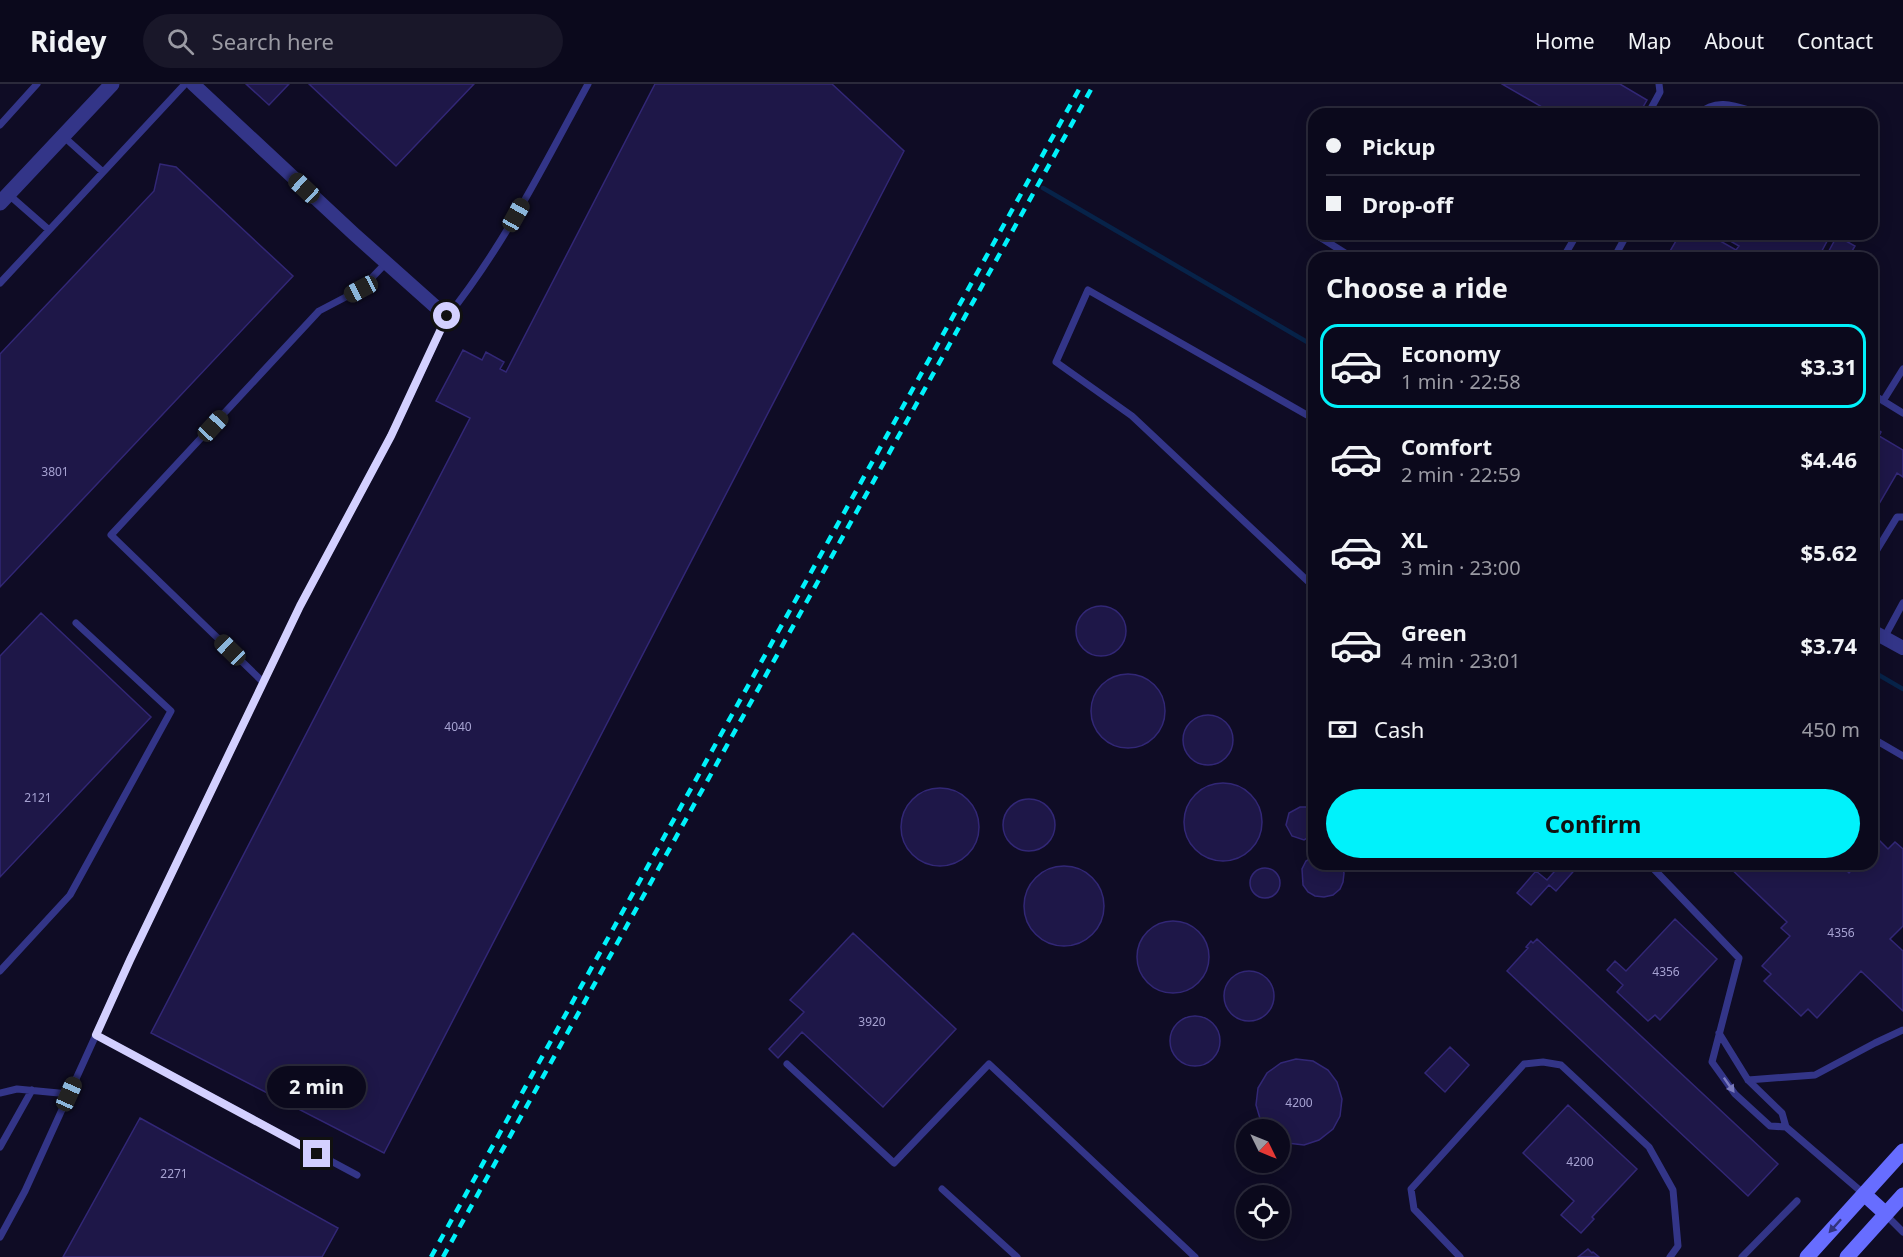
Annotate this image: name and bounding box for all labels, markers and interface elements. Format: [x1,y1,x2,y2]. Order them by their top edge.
search box [143,14,563,68]
text: Ridey [30,22,107,60]
icon: search [164,25,197,58]
text: Search here [212,26,334,56]
text: Home [1535,27,1595,55]
text: Map [1628,27,1671,55]
text: About [1704,27,1764,55]
text: Contact [1797,27,1873,55]
text: Pickup [1362,131,1435,161]
car [285,169,323,207]
text: Drop-off [1362,189,1453,219]
car [499,195,533,235]
text: Choose a ride [1326,269,1508,306]
car [341,273,381,305]
route start [433,302,460,329]
text: Economy [1401,338,1500,368]
icon: car [1329,339,1383,393]
text: $3.31 [1800,351,1857,381]
text: 1 min · 22:58 [1401,368,1521,395]
car [194,407,232,445]
text: Comfort [1401,431,1492,461]
icon: car [1329,432,1383,486]
text: $4.46 [1800,444,1857,474]
text: 2 min · 22:59 [1401,461,1521,488]
house number: 3801 [41,463,69,480]
text: XL [1401,524,1428,554]
icon: car [1329,525,1383,579]
text: $5.62 [1800,537,1857,567]
text: 3 min · 23:00 [1401,554,1521,581]
text: Green [1401,617,1467,647]
icon: car [1329,618,1383,672]
text: $3.74 [1800,630,1857,660]
car [211,631,249,669]
text: 4 min · 23:01 [1401,647,1521,674]
icon: cash [1326,713,1359,746]
text: Cash [1374,714,1424,744]
text: 450 m [1802,716,1860,743]
house number: 4040 [444,718,472,735]
house number: 2121 [24,789,52,806]
button: Confirm [1326,789,1860,858]
house number: 4356 [1827,924,1855,941]
house number: 4356 [1652,963,1680,980]
house number: 3920 [858,1013,886,1030]
callout: 2 min [268,1067,366,1109]
text: 2 min [289,1073,344,1100]
car [53,1074,85,1114]
one-way arrow [1723,1077,1735,1093]
house number: 4200 [1285,1094,1313,1111]
north arrow [1236,1119,1290,1173]
map controls [1236,1119,1290,1239]
route end [303,1140,330,1167]
house number: 4200 [1566,1153,1594,1170]
house number: 2271 [160,1165,188,1182]
button: locate [1236,1185,1290,1239]
one-way arrow [1829,1218,1842,1233]

